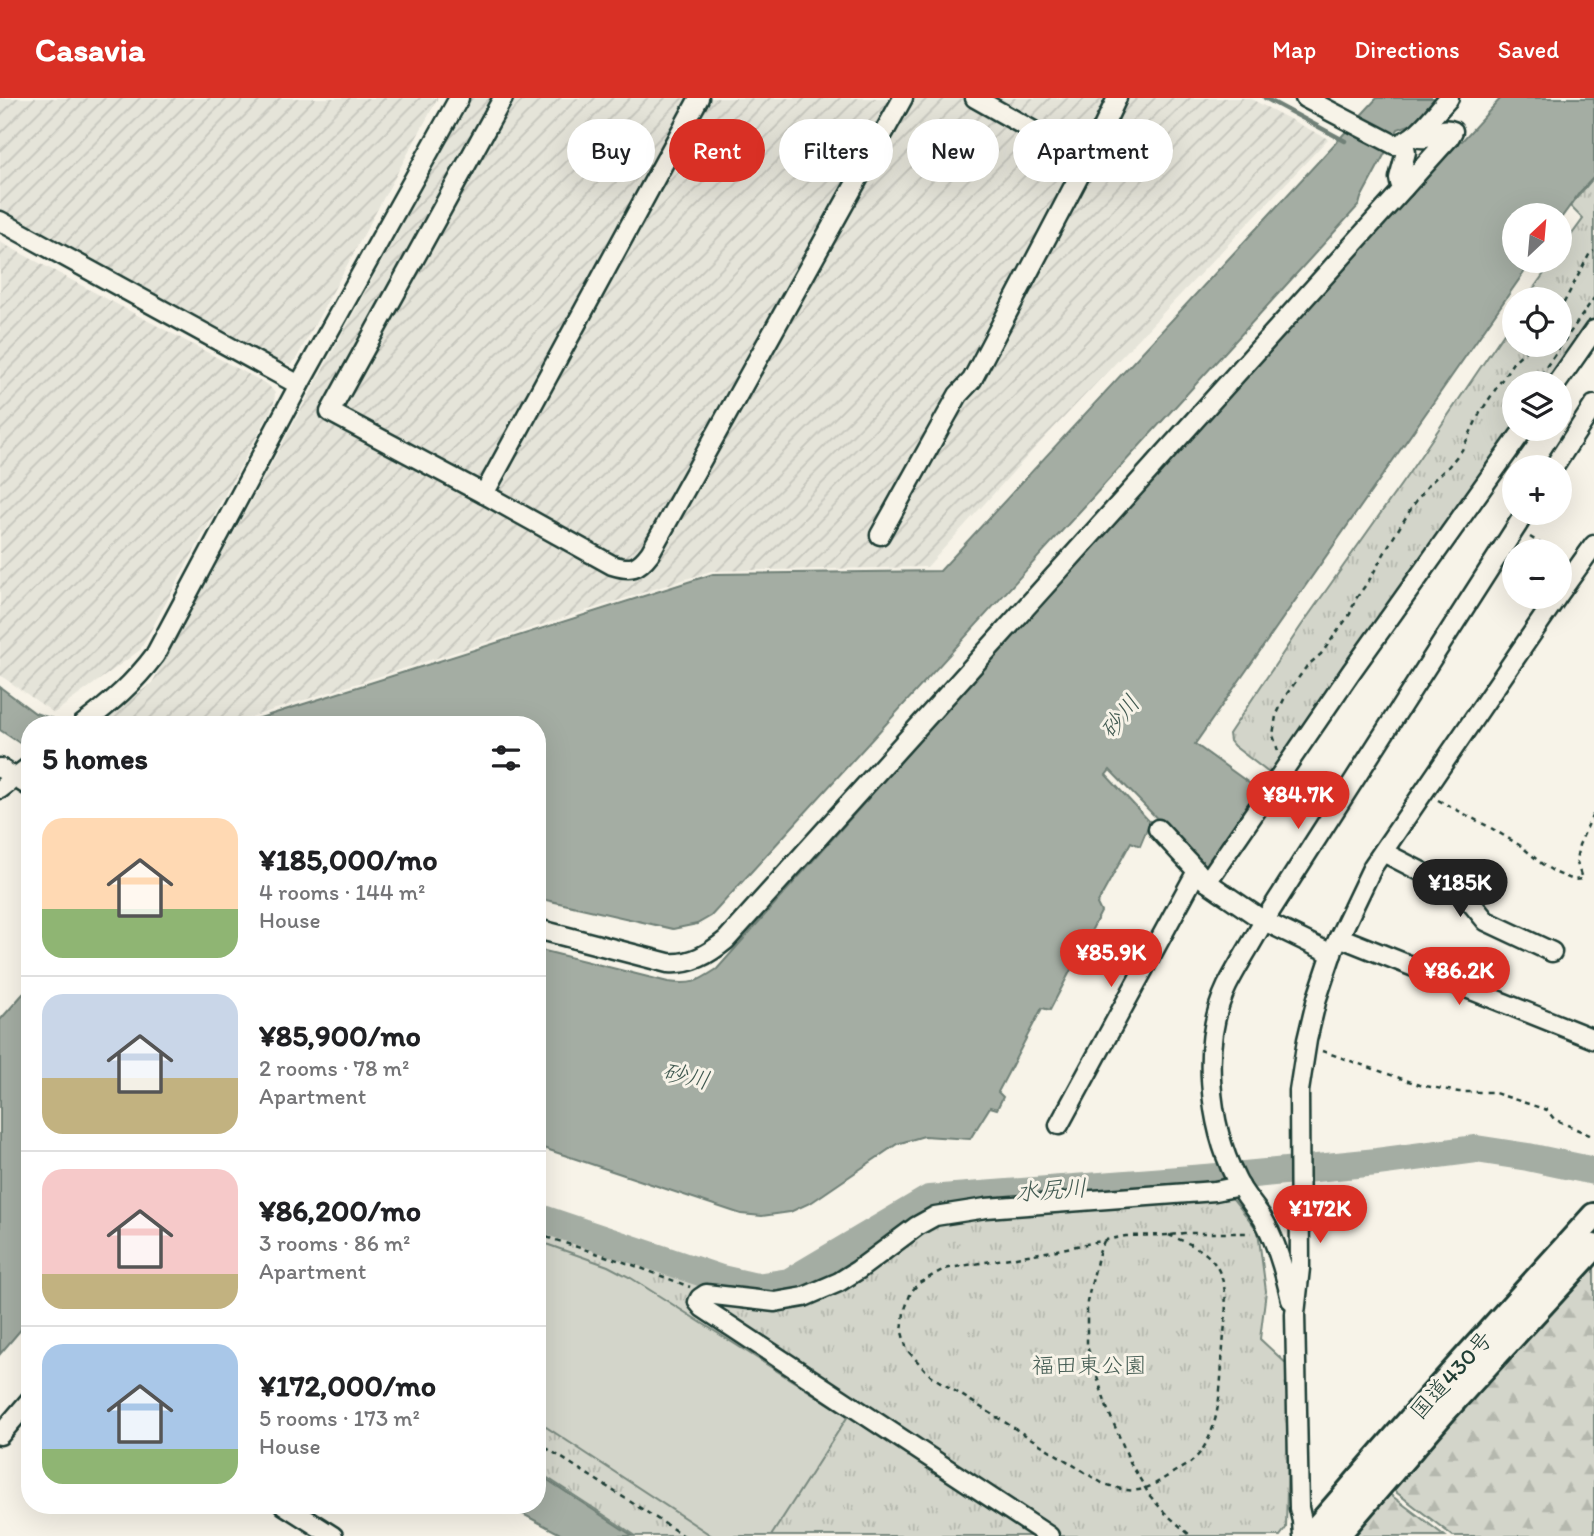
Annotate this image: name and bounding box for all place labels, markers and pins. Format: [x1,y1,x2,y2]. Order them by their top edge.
pin: ¥84.7K [1241,772,1355,831]
pin: ¥185K [1411,860,1509,919]
pin: ¥85.9K [1054,930,1168,989]
pin: ¥86.2K [1402,948,1516,1007]
pin: ¥172K [1271,1186,1369,1245]

